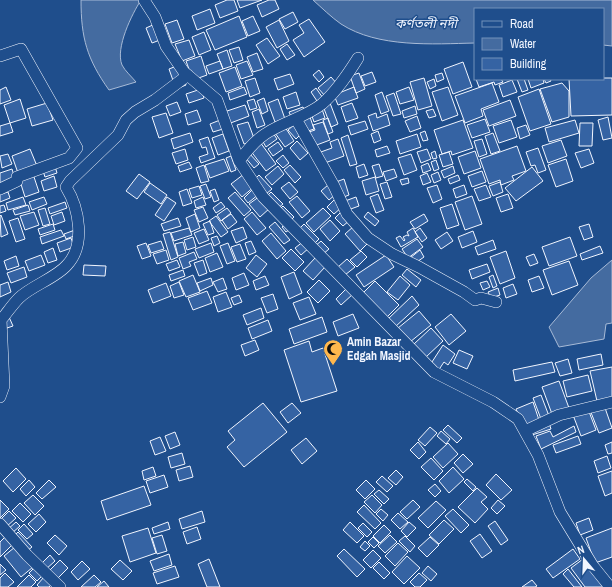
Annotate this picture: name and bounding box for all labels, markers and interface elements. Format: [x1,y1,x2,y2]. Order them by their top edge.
legend [474,8,604,80]
water label: কর্ণতলী নদী [395,15,460,32]
text: Road [510,16,534,32]
text: Water [510,36,537,52]
text: Building [510,56,547,72]
place label: Amin Bazar Edgah Masjid [347,334,410,364]
mosque icon: Amin Bazar Edgah Masjid [322,338,344,366]
north arrow [564,539,604,579]
text: N [575,542,586,557]

